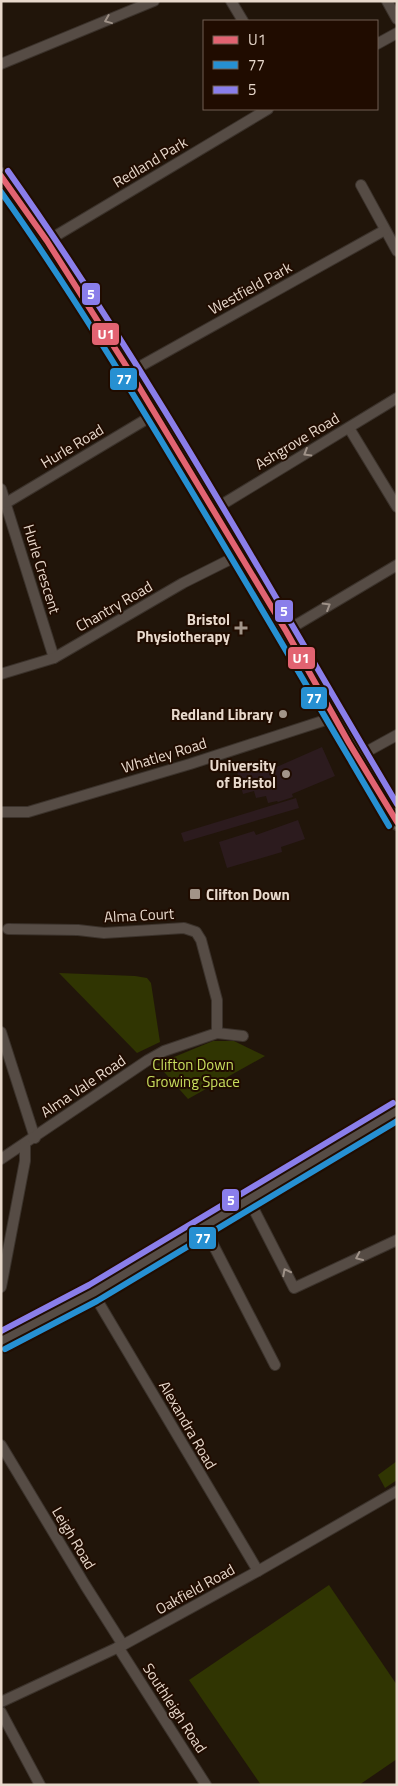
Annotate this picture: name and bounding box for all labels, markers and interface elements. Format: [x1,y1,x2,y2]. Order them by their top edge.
one-way arrow [105,14,113,24]
legend [203,20,378,110]
text: U1 [248,28,266,51]
text: 77 [248,53,265,76]
text: 5 [248,78,256,101]
street label: Redland Park [108,131,192,193]
street label: Westfield Park [204,256,296,320]
line badge: 5 [81,282,101,306]
text: 5 [87,283,95,304]
line badge: U1 [91,322,120,346]
text: U1 [98,323,115,344]
line badge: 77 [109,367,138,391]
text: 77 [116,368,132,389]
street label: Ashgrove Road [250,407,344,475]
street label: Hurle Road [36,418,108,474]
one-way arrow [304,447,313,456]
street label: Hurle Crescent [17,521,67,617]
street label: Chantry Road [71,575,157,637]
line badge: 5 [274,599,294,623]
text: 5 [280,600,288,621]
one-way arrow [322,603,331,613]
place label: Bristol Physiotherapy [136,608,230,648]
marker: Bristol Physiotherapy [234,621,248,635]
line badge: U1 [287,646,316,670]
text: U1 [293,647,310,668]
line badge: 77 [300,686,328,710]
text: 77 [306,687,322,708]
place label: Redland Library [171,703,273,726]
marker: Redland Library [277,708,289,720]
street label: Whatley Road [119,731,209,779]
place label: University of Bristol [210,754,276,794]
marker: University of Bristol [280,768,292,780]
place label: Clifton Down [206,883,290,906]
marker: Clifton Down [188,887,202,901]
street label: Alma Court [103,902,175,928]
street label: Alma Vale Road [36,1049,130,1123]
park label: Clifton Down Growing Space [146,1053,240,1093]
line badge: 5 [221,1188,240,1212]
text: 5 [227,1189,235,1210]
line badge: 77 [188,1226,217,1250]
text: 77 [195,1227,211,1248]
one-way arrow [356,1251,365,1261]
one-way arrow [282,1268,292,1277]
street label: Alexandra Road [153,1377,223,1473]
street label: Leigh Road [46,1502,102,1574]
street label: Oakfield Road [151,1558,239,1620]
street label: Southleigh Road [137,1658,213,1758]

